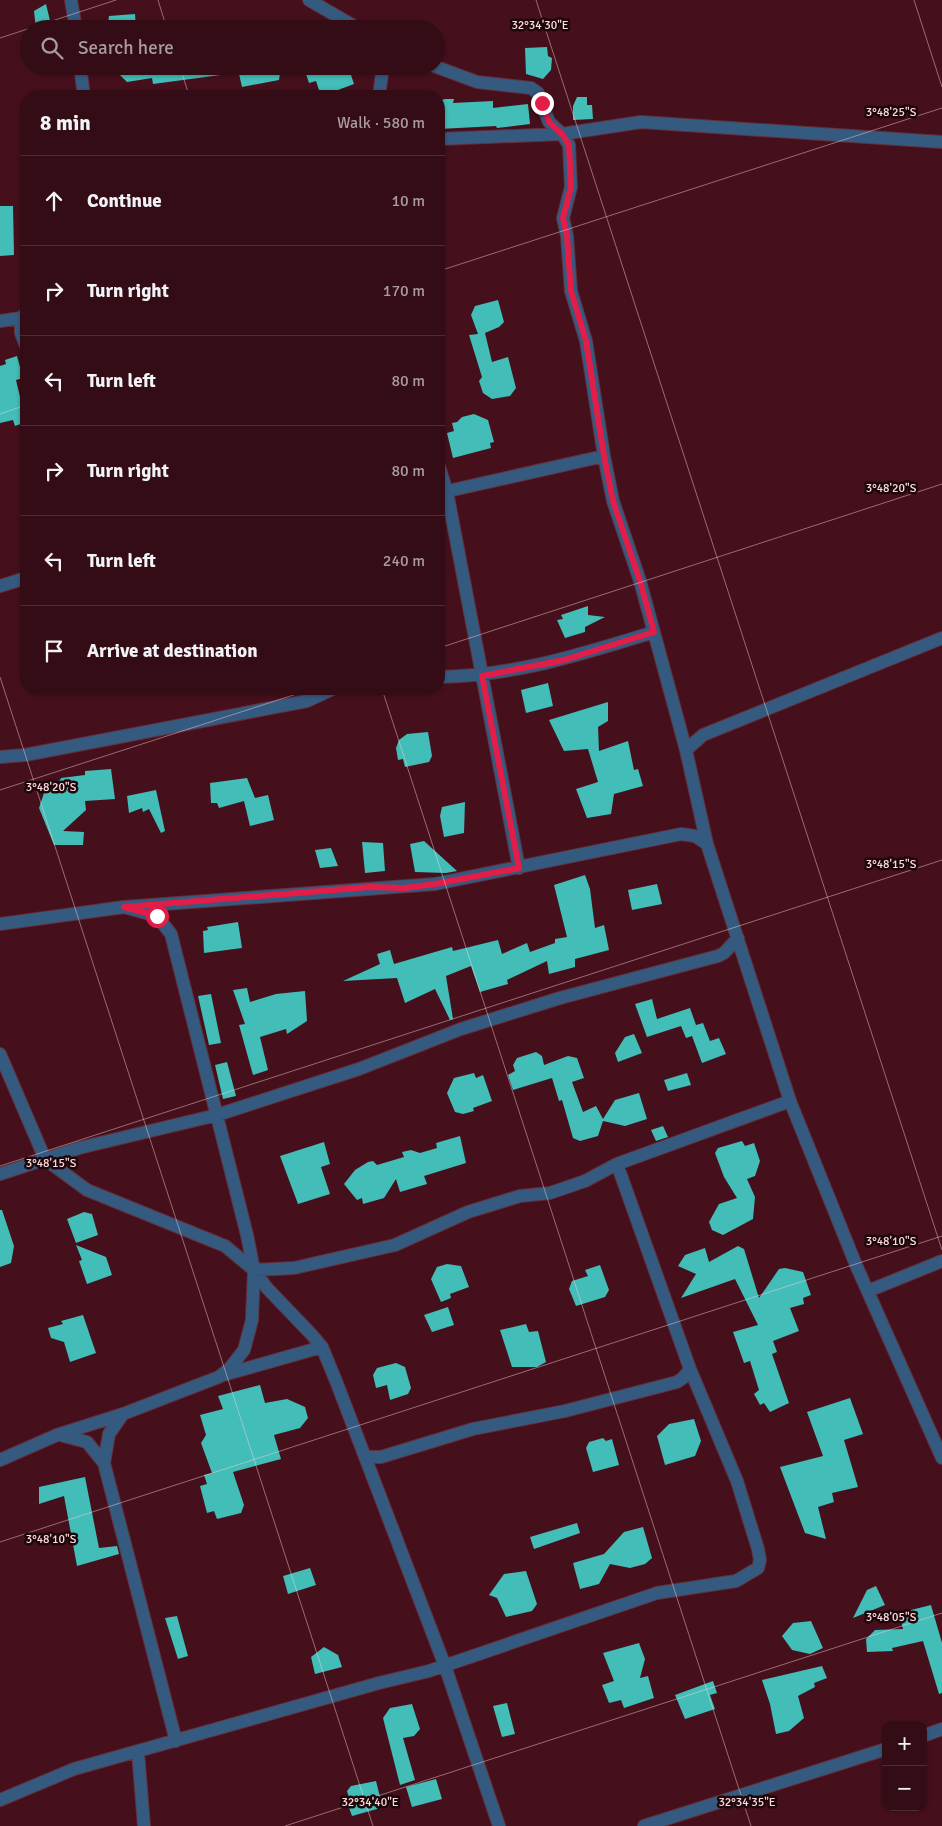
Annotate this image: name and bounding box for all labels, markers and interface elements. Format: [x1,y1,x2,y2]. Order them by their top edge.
text: 32°34'30"E [511,18,569,33]
search box [20,20,445,75]
icon: search [38,34,66,62]
text: Search here [78,36,174,60]
route end [531,92,554,115]
text: 3°48'25"S [866,105,917,120]
text: 8 min [40,110,91,136]
text: Walk · 580 m [337,113,425,133]
icon: ahead [40,187,68,215]
text: Continue [87,189,162,213]
text: 10 m [391,191,425,211]
icon: right [40,277,68,305]
text: Turn right [87,279,169,303]
text: 170 m [383,281,425,301]
icon: left [40,367,68,395]
text: Turn left [87,369,156,393]
text: 80 m [391,371,425,391]
icon: right [40,457,68,485]
text: Turn right [87,459,169,483]
text: 80 m [391,461,425,481]
text: 3°48'20"S [866,481,917,496]
icon: left [40,547,68,575]
text: Turn left [87,549,156,573]
text: 240 m [383,551,425,571]
icon: arrive [40,637,68,665]
text: Arrive at destination [87,639,258,663]
text: 3°48'20"S [26,780,77,795]
text: 3°48'15"S [866,857,917,872]
route start [146,905,169,928]
text: 3°48'15"S [26,1156,77,1171]
text: 3°48'10"S [866,1234,917,1249]
text: 3°48'10"S [26,1532,77,1547]
text: 3°48'05"S [866,1610,917,1625]
map controls [882,1721,927,1811]
button: + [882,1721,927,1766]
button: − [882,1766,927,1811]
text: 32°34'40"E [341,1795,399,1810]
text: 32°34'35"E [718,1795,776,1810]

